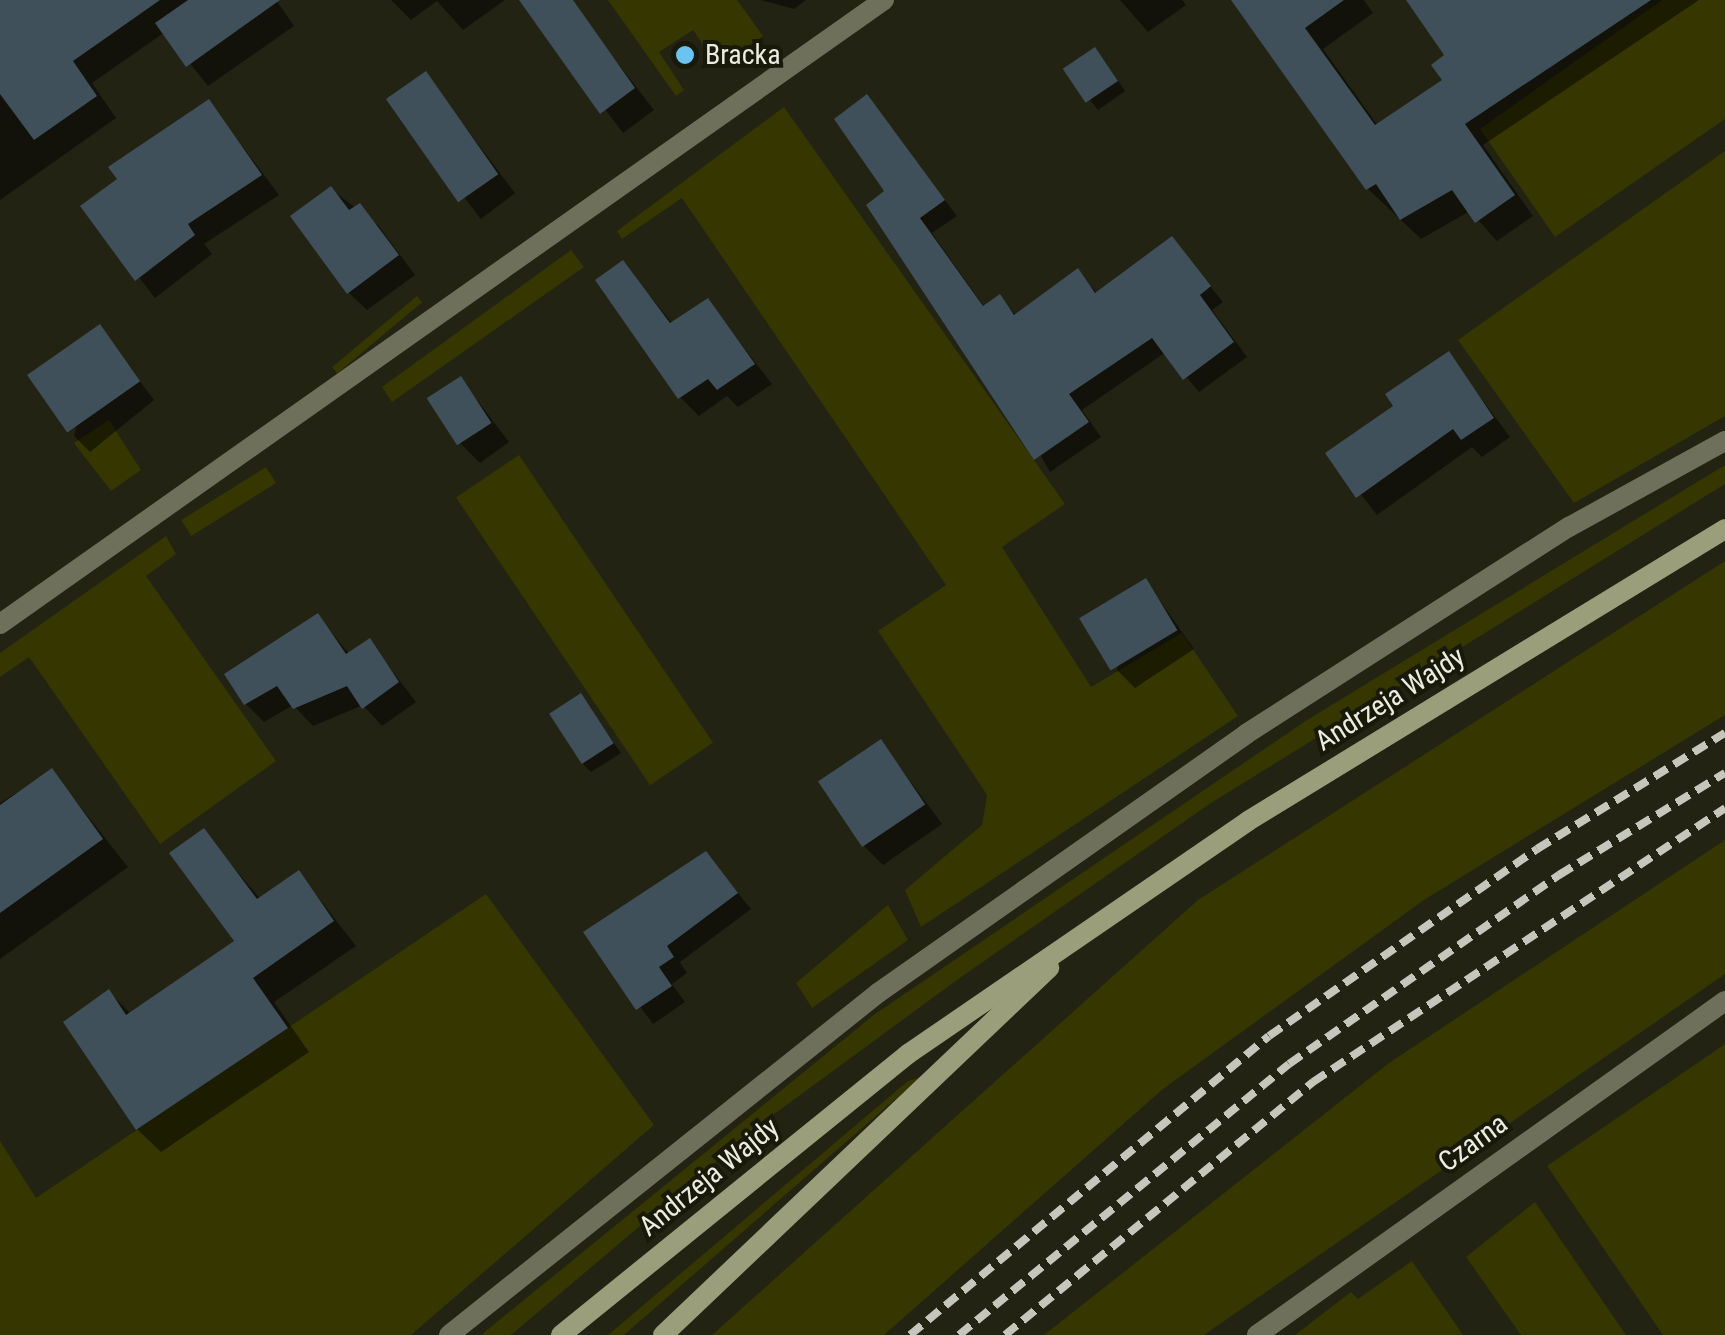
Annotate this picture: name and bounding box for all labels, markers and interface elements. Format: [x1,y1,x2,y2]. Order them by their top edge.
place label: Bracka [705,38,781,72]
marker: Bracka [674,44,696,66]
street label: Andrzeja Wajdy [1309,640,1471,758]
street label: Czarna [1432,1107,1514,1179]
street label: Andrzeja Wajdy [633,1111,785,1243]

